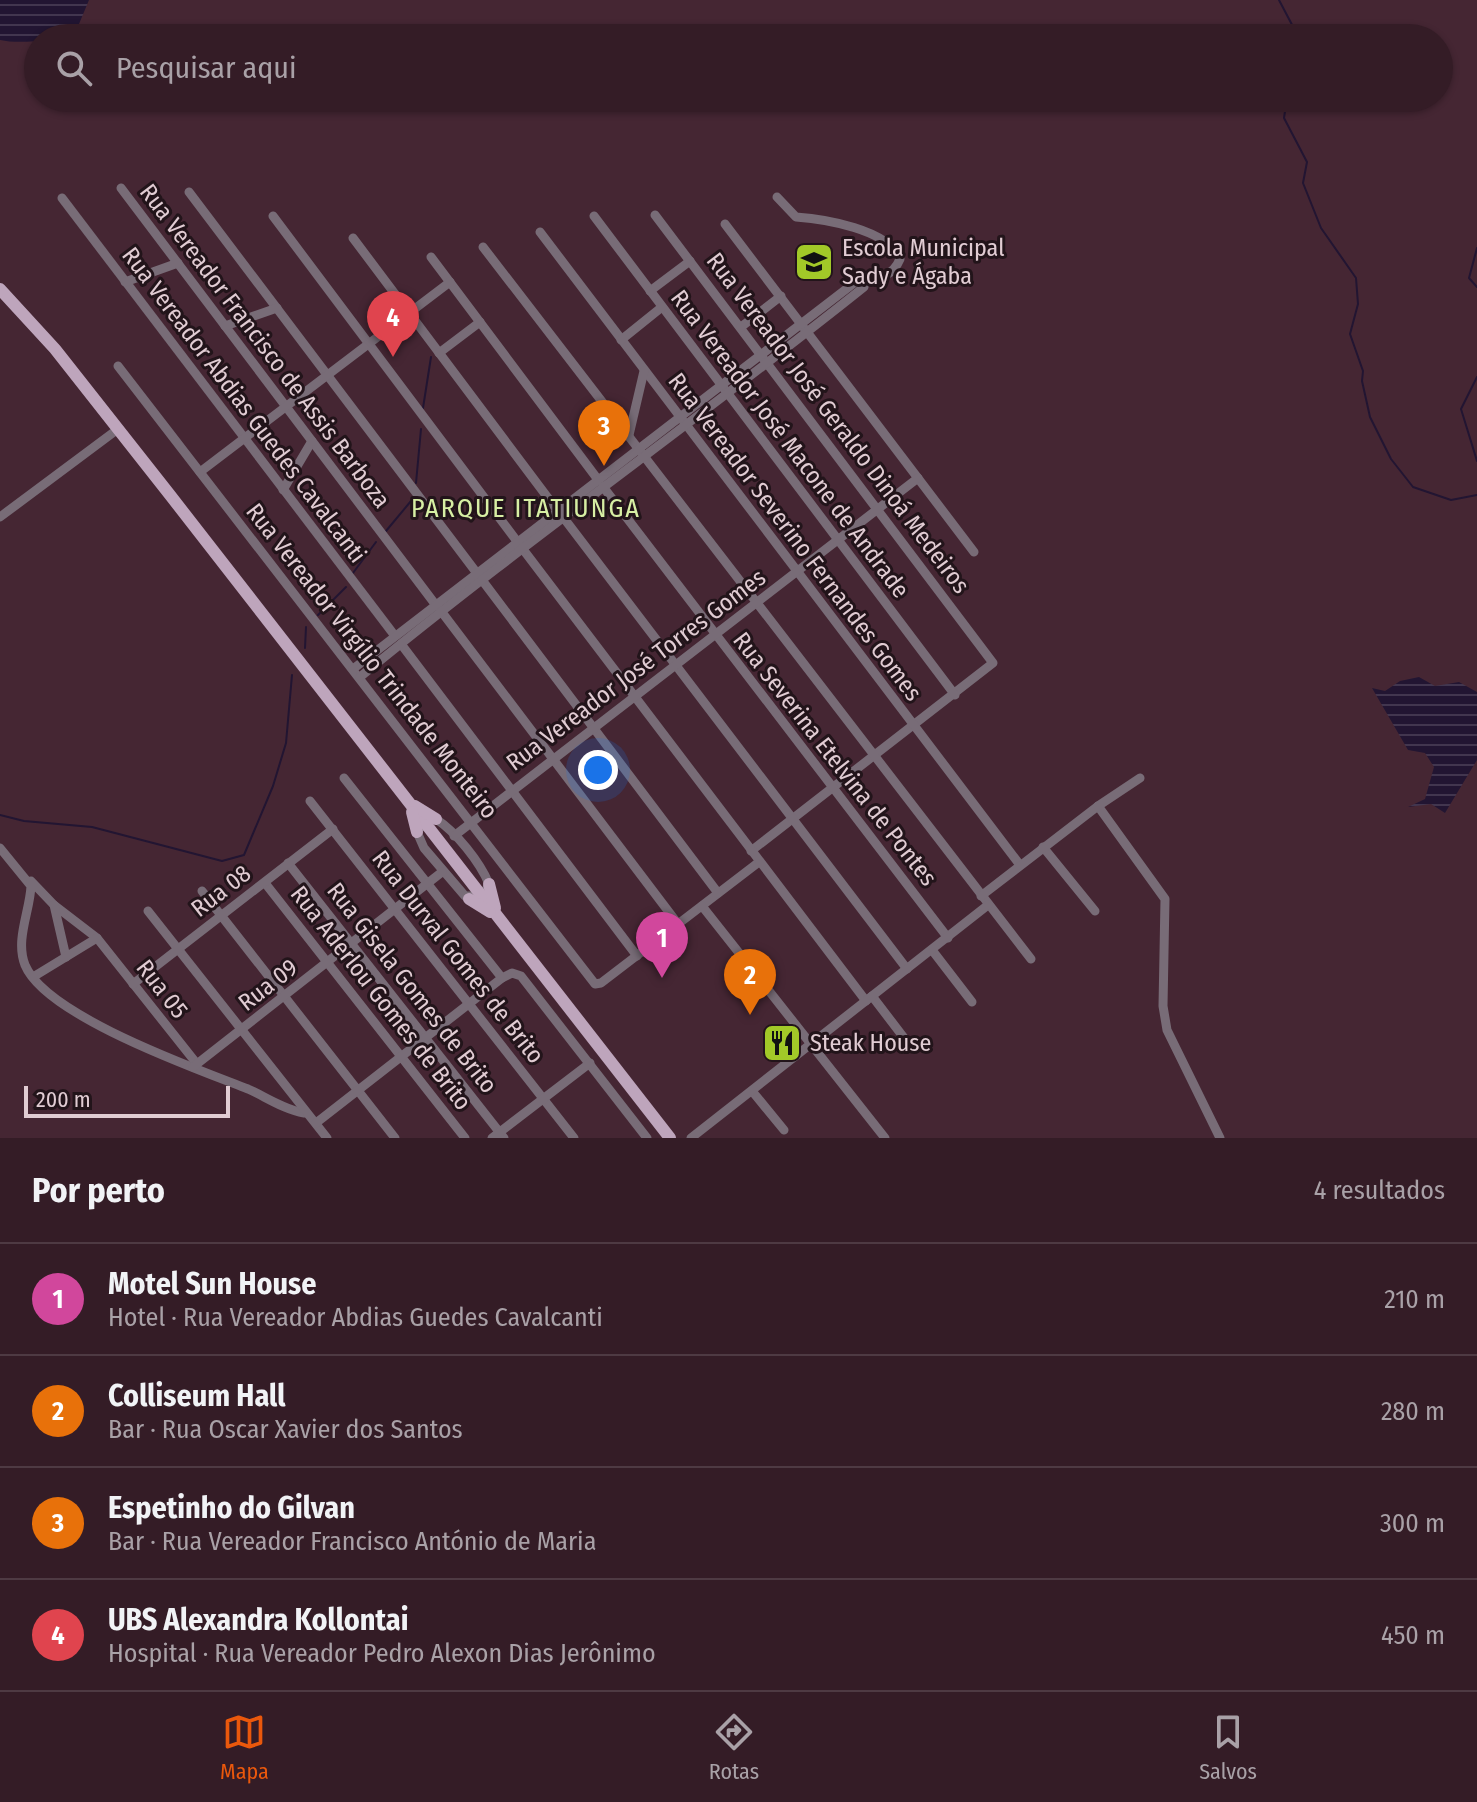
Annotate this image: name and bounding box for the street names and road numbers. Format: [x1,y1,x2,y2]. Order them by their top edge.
street label: Rua Vereador Francisco de Assis Barboza [134,179,396,513]
street label: Rua Vereador Abdias Guedes Cavalcanti [116,242,372,568]
street label: Rua Vereador José Geraldo Dinoá Medeiros [701,247,975,599]
street label: Rua Vereador José Macone de Andrade [665,285,915,603]
street label: Rua Vereador Severino Fernandes Gomes [663,368,927,706]
street label: Rua Vereador Virgílio Trindade Monteiro [240,498,504,824]
street label: Rua Vereador José Torres Gomes [501,563,771,777]
street label: Rua Severina Etelvina de Pontes [727,627,943,891]
street label: Rua Durval Gomes de Brito [366,845,550,1069]
street label: Rua 08 [186,859,256,923]
street label: Rua Gisela Gomes de Brito [321,877,503,1099]
street label: Rua Aderlou Gomes de Brito [285,880,477,1116]
street label: Rua 09 [233,953,303,1017]
street label: Rua 05 [130,954,194,1024]

